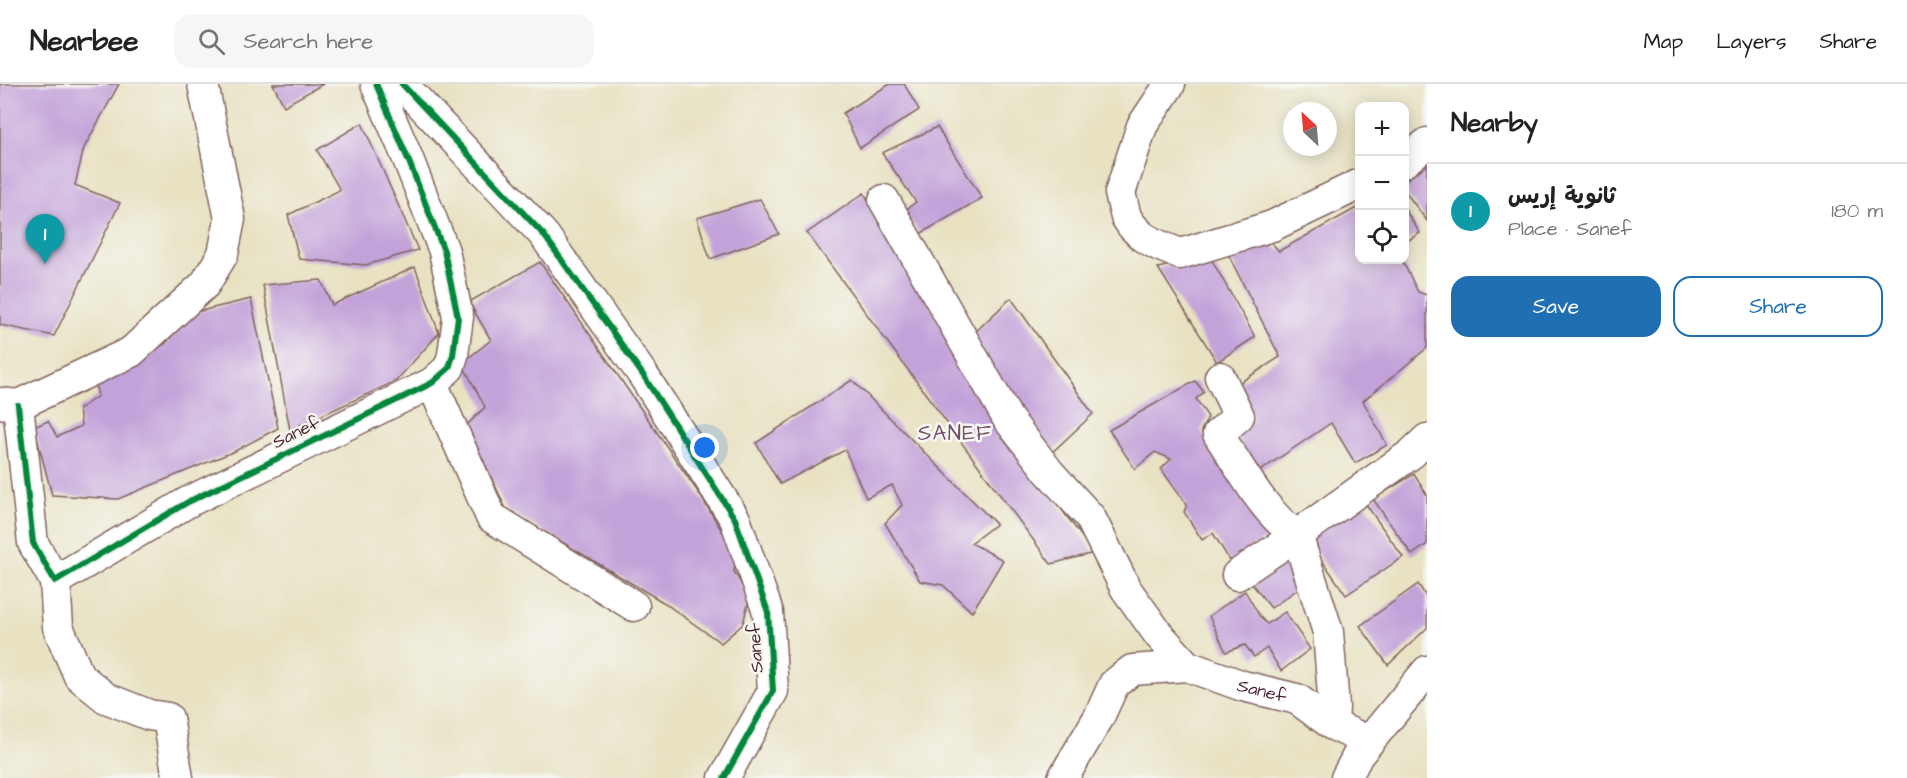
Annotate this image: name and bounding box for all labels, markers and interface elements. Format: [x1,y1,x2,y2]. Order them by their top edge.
search box [174,14,594,68]
text: Nearbee [30,22,138,61]
icon: search [195,25,228,58]
text: Search here [243,26,373,57]
text: Map [1643,27,1683,56]
text: Layers [1716,27,1786,56]
text: Share [1819,27,1877,56]
north arrow [1283,102,1337,156]
map controls [1355,102,1409,264]
button: + [1355,102,1409,156]
text: Nearby [1451,105,1538,141]
button: − [1355,156,1409,210]
text: ثانوية إريس [1508,181,1615,212]
text: 1 [1469,197,1472,225]
text: 180 m [1831,197,1883,225]
button: locate [1355,210,1409,264]
pin: 1 [26,214,64,264]
text: Place · Sanef [1508,215,1632,243]
button: Save [1451,276,1661,337]
button: Share [1673,276,1883,337]
street label: Sanef [268,410,325,455]
district label: SANEF [918,419,992,448]
your location [690,433,719,462]
street label: Sanef [741,622,770,674]
street label: Sanef [1235,673,1289,709]

